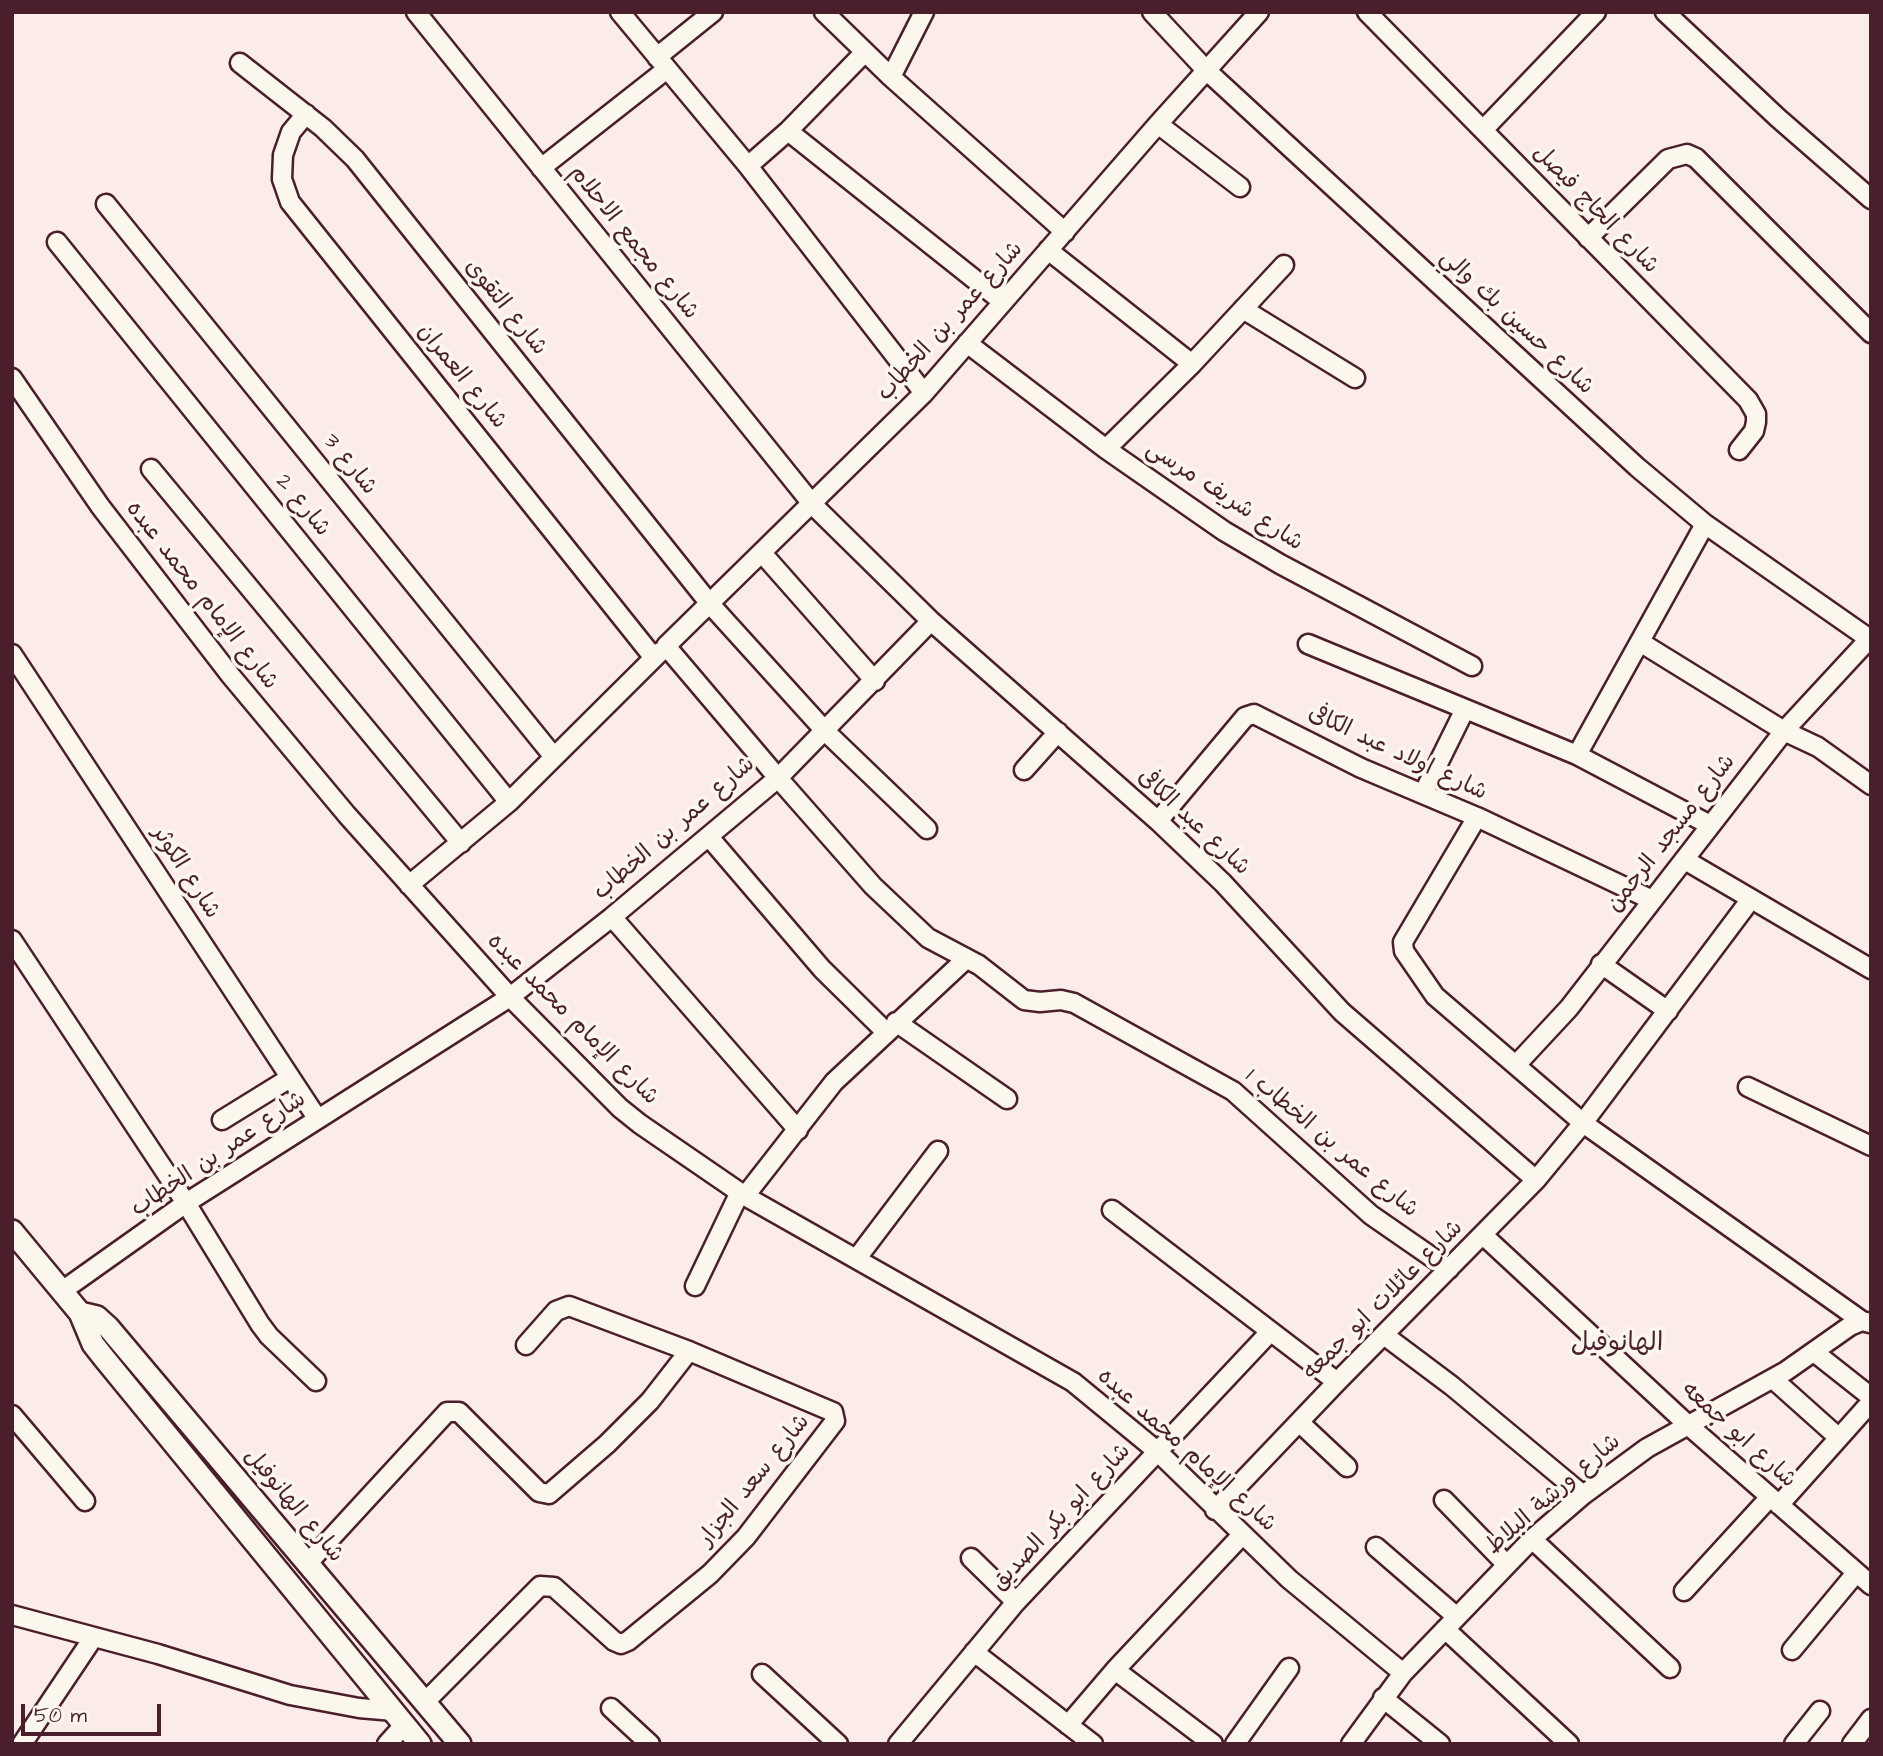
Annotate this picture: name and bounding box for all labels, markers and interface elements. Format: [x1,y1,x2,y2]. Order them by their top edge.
street label: شارع الحاج فيصل [1526,140,1664,280]
street label: شارع مجمع الاحلام [562,160,704,326]
street label: شارع عمر بن الخطاب [872,237,1030,407]
street label: شارع حسين بك والي [1433,245,1599,401]
street label: شارع التقوى [458,254,552,362]
street label: شارع العمران [410,319,512,435]
street label: شارع 3 [316,429,382,501]
street label: شارع شريف مرسى [1140,436,1308,558]
street label: شارع 2 [269,469,335,543]
street label: شارع الإمام محمد عبده [119,496,283,696]
street label: شارع اولاد عبد الكافى [1303,700,1491,808]
street label: شارع مسجد الرحمن [1602,750,1742,918]
street label: شارع عمر بن الخطاب [589,751,761,907]
street label: شارع عبد الكافى [1131,764,1255,882]
street label: شارع الكوثر [145,822,225,924]
street label: شارع الإمام محمد عبده [480,928,664,1112]
street label: شارع عمر بن الخطاب 1 [1239,1064,1423,1224]
street label: شارع عمر بن الخطاب [126,1086,312,1224]
street label: شارع عائلات ابو جمعه [1298,1215,1470,1387]
district label: الهانوفيل [1571,1329,1663,1361]
street label: شارع الإمام محمد عبده [1091,1363,1281,1539]
street label: شارع ابو جمعه [1675,1377,1801,1495]
street label: شارع سعد الجزار [693,1409,817,1553]
street label: شارع ورشة البلاط [1481,1429,1627,1561]
street label: شارع ابو بكر الصديق [987,1439,1137,1597]
street label: شارع الهانوفيل [237,1443,349,1569]
scale bar [24,1690,164,1734]
text: 50 m [34,1701,87,1730]

